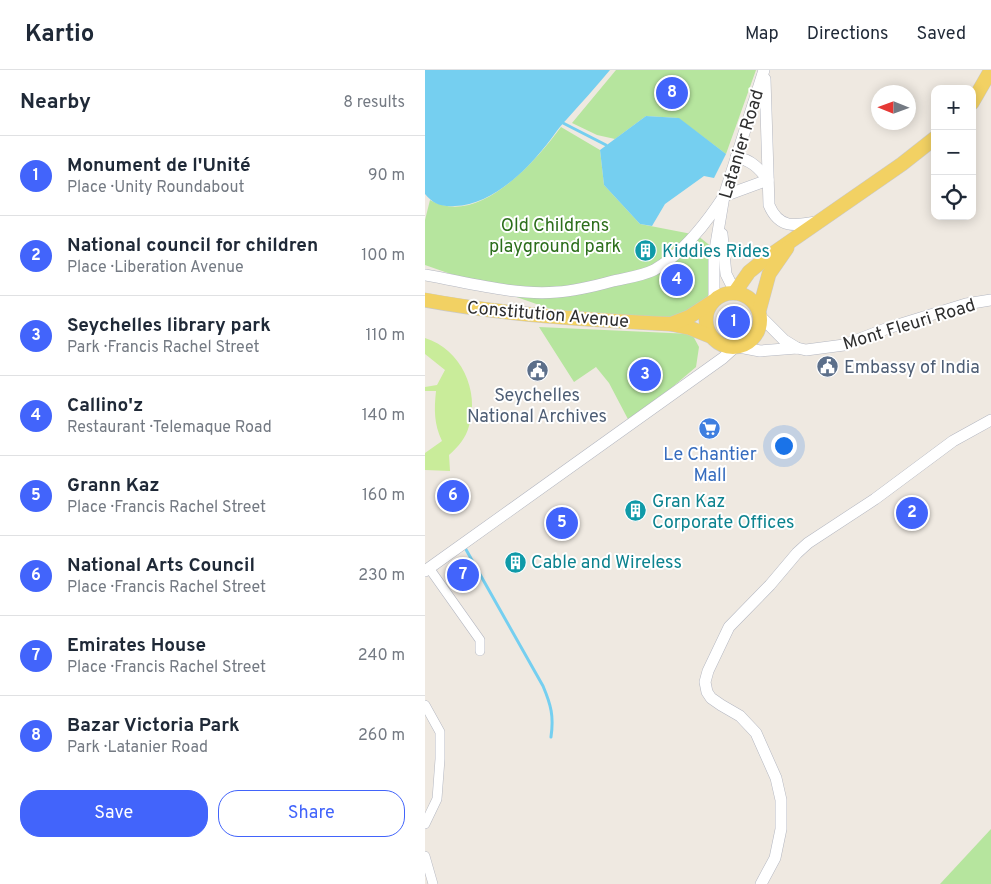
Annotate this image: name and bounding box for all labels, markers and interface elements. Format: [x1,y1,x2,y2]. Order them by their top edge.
text: Kartio [25,20,94,50]
text: Map [745,23,779,46]
text: Directions [807,23,889,46]
text: Saved [917,23,966,46]
pin: 8 [656,74,688,112]
north arrow [871,85,916,130]
map controls [931,85,976,220]
button: + [931,85,976,130]
street label: Latanier Road [715,87,770,202]
text: Nearby [20,89,91,116]
text: 8 results [343,93,405,113]
button: − [931,130,976,175]
text: Monument de l'Unité [67,154,251,178]
text: 1 [33,166,39,186]
text: 90 m [368,166,405,186]
button: locate [931,175,976,220]
text: Place · Unity Roundabout [67,178,244,198]
park label: Old Childrens playground park [489,215,621,259]
text: National council for children [67,234,318,258]
building icon: Kiddies Rides [634,239,658,263]
place label: Kiddies Rides [662,241,770,264]
text: 2 [31,246,41,266]
text: 100 m [361,246,405,266]
text: Place · Liberation Avenue [67,258,244,278]
pin: 4 [661,261,693,299]
street label: Mont Fleuri Road [840,294,979,357]
street label: Constitution Avenue [466,297,630,334]
pin: 1 [718,303,750,341]
text: Seychelles library park [67,314,271,338]
text: 3 [31,326,41,346]
text: 110 m [365,326,405,346]
text: Park · Francis Rachel Street [67,338,259,358]
public building icon: Embassy of India [816,355,840,379]
pin: 3 [629,356,661,394]
place label: Embassy of India [844,357,980,380]
public building icon: Seychelles National Archives [525,358,549,382]
place label: Seychelles National Archives [467,385,607,429]
text: Callino'z [67,394,143,418]
text: 4 [31,406,41,426]
text: 140 m [362,406,405,426]
supermarket icon: Le Chantier Mall [698,417,722,441]
text: Restaurant · Telemaque Road [67,418,272,438]
your location [771,433,797,459]
place label: Le Chantier Mall [663,444,757,488]
text: Grann Kaz [67,474,160,498]
pin: 6 [437,477,469,515]
text: 5 [31,486,41,506]
text: 160 m [362,486,405,506]
place label: Gran Kaz Corporate Offices [652,491,794,535]
pin: 2 [896,494,928,532]
text: Place · Francis Rachel Street [67,498,266,518]
building icon: Gran Kaz Corporate Offices [624,499,648,523]
pin: 5 [546,504,578,542]
building icon: Cable and Wireless [503,550,527,574]
place label: Cable and Wireless [531,552,682,575]
text: National Arts Council [67,554,255,578]
pin: 7 [447,556,479,594]
text: 6 [31,566,41,586]
text: 230 m [358,566,405,586]
text: Place · Francis Rachel Street [67,578,266,598]
text: Emirates House [67,634,206,658]
text: 7 [32,646,40,666]
text: 240 m [358,646,405,666]
text: Place · Francis Rachel Street [67,658,266,678]
text: Bazar Victoria Park [67,714,240,738]
text: 8 [31,726,41,746]
text: 260 m [358,726,405,746]
text: Park · Latanier Road [67,738,208,758]
button: Save [20,790,208,837]
button: Share [218,790,405,837]

